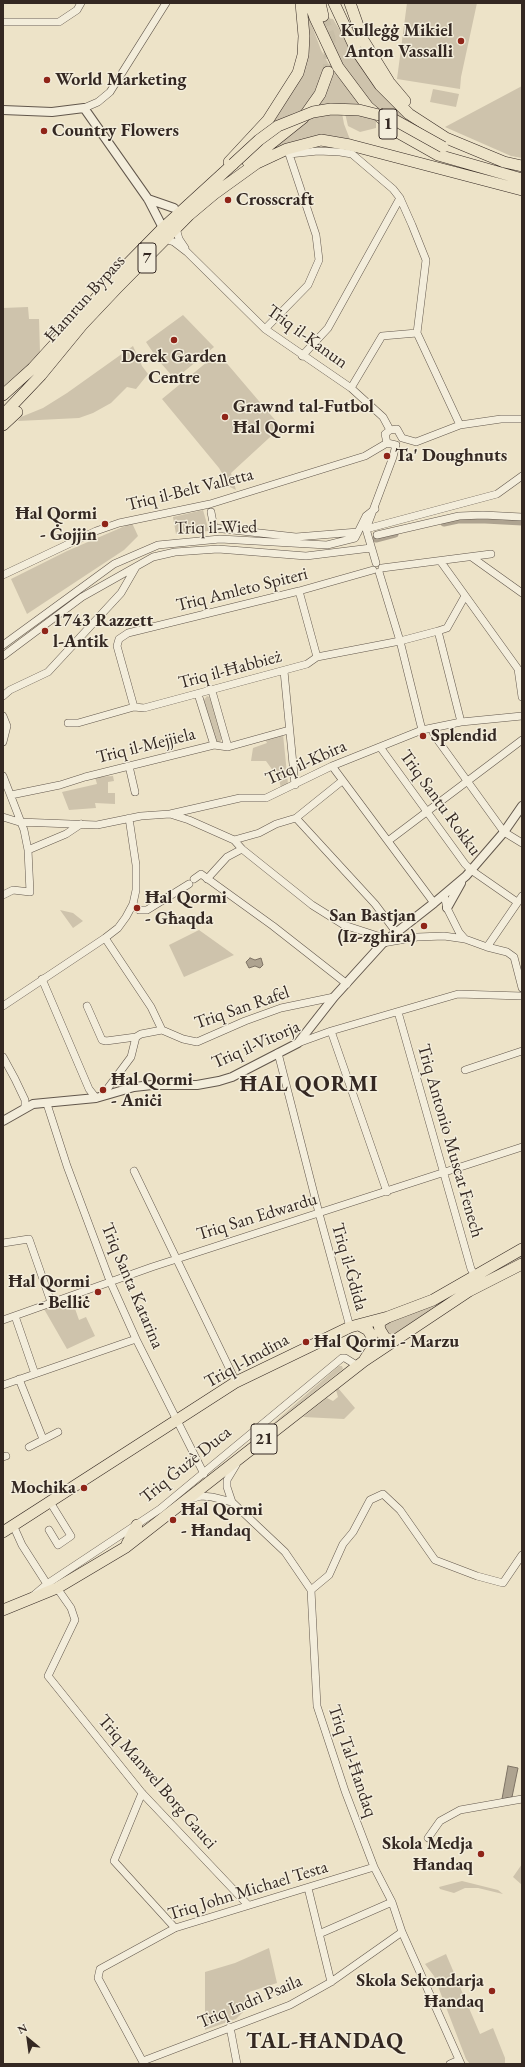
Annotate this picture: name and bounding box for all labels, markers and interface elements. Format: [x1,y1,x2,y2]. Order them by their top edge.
place label: Kulleġġ Mikiel Anton Vassalli [340,20,453,62]
marker: Kulleġġ Mikiel Anton Vassalli [456,36,466,46]
place label: World Marketing [55,69,187,91]
marker: World Marketing [42,75,52,85]
road number: 1 [379,109,397,139]
place label: Country Flowers [52,120,179,142]
marker: Country Flowers [39,126,49,136]
place label: Crosscraft [236,189,314,211]
marker: Crosscraft [223,195,233,205]
road number: 7 [138,243,156,273]
street label: Ħamrun Bypass [40,251,130,347]
street label: Triq il-Kanun [262,300,352,374]
marker: Derek Garden Centre [169,335,179,345]
place label: Derek Garden Centre [121,346,227,388]
place label: Grawnd tal-Futbol Ħal Qormi [233,396,374,438]
marker: Grawnd tal-Futbol Ħal Qormi [220,412,230,422]
place label: Ta' Doughnuts [395,445,507,467]
marker: Ta' Doughnuts [382,451,392,461]
street label: Triq il-Belt Valletta [124,464,256,516]
place label: Ħal Qormi - Ġojjin [15,503,97,546]
street label: Triq il-Wied [175,516,257,540]
marker: Ħal Qormi - Ġojjin [100,519,110,529]
street label: Triq Amleto Spiteri [174,563,310,617]
place label: 1743 Razzett l-Antik [53,610,153,652]
marker: 1743 Razzett l-Antik [40,626,50,636]
street label: Triq il-Ħabbież [176,646,284,694]
street label: Triq il-Mejjiela [94,723,198,769]
place label: Splendid [431,725,497,747]
marker: Splendid [418,731,428,741]
street label: Triq il-Kbira [262,736,350,790]
street label: Triq Santu Rokku [394,746,486,860]
place label: Ħal Qormi - Għaqda [145,887,227,930]
marker: Ħal Qormi - Għaqda [132,903,142,913]
place label: San Bastjan (Iz-zghira) [330,905,416,948]
marker: San Bastjan (Iz-zghira) [419,921,429,931]
street label: Triq San Rafel [192,982,292,1034]
street label: Triq il-Vitorja [209,1016,303,1074]
street label: Triq Antonio Muscat Fenech [412,1042,488,1240]
place label: Ħal Qormi - Aniċi [111,1069,193,1112]
district label: ĦAL QORMI [239,1072,379,1098]
marker: Ħal Qormi - Aniċi [98,1085,108,1095]
street label: Triq San Edwardu [194,1188,320,1246]
street label: Triq Santa Katarina [96,1220,168,1352]
street label: Triq il-Ġdida [326,1221,372,1313]
place label: Ħal Qormi - Belliċ [8,1271,90,1314]
marker: Ħal Qormi - Belliċ [93,1287,103,1297]
street label: Triq l-Imdina [201,1329,293,1393]
place label: Ħal Qormi - Marzu [314,1331,459,1353]
marker: Ħal Qormi - Marzu [301,1337,311,1347]
street label: Triq Ġużè Duca [136,1422,236,1508]
road number: 21 [251,1424,277,1454]
place label: Mochika [10,1477,76,1499]
marker: Mochika [79,1483,89,1493]
place label: Ħal Qormi - Ħandaq [181,1499,263,1542]
marker: Ħal Qormi - Ħandaq [168,1515,178,1525]
street label: Triq Tal-Ħandaq [323,1702,381,1820]
street label: Triq Manwel Borg Gauci [93,1710,221,1854]
place label: Skola Medja Ħandaq [382,1833,473,1876]
marker: Skola Medja Ħandaq [476,1849,486,1859]
street label: Triq John Michael Testa [165,1856,331,1926]
street label: Triq Indrì Psaila [195,1970,305,2034]
place label: Skola Sekondarja Ħandaq [356,1970,484,2012]
marker: Skola Sekondarja Ħandaq [487,1986,497,1996]
north arrow [8,2019,48,2059]
text: N [15,2020,29,2037]
district label: TAL-ĦANDAQ [246,2029,404,2055]

